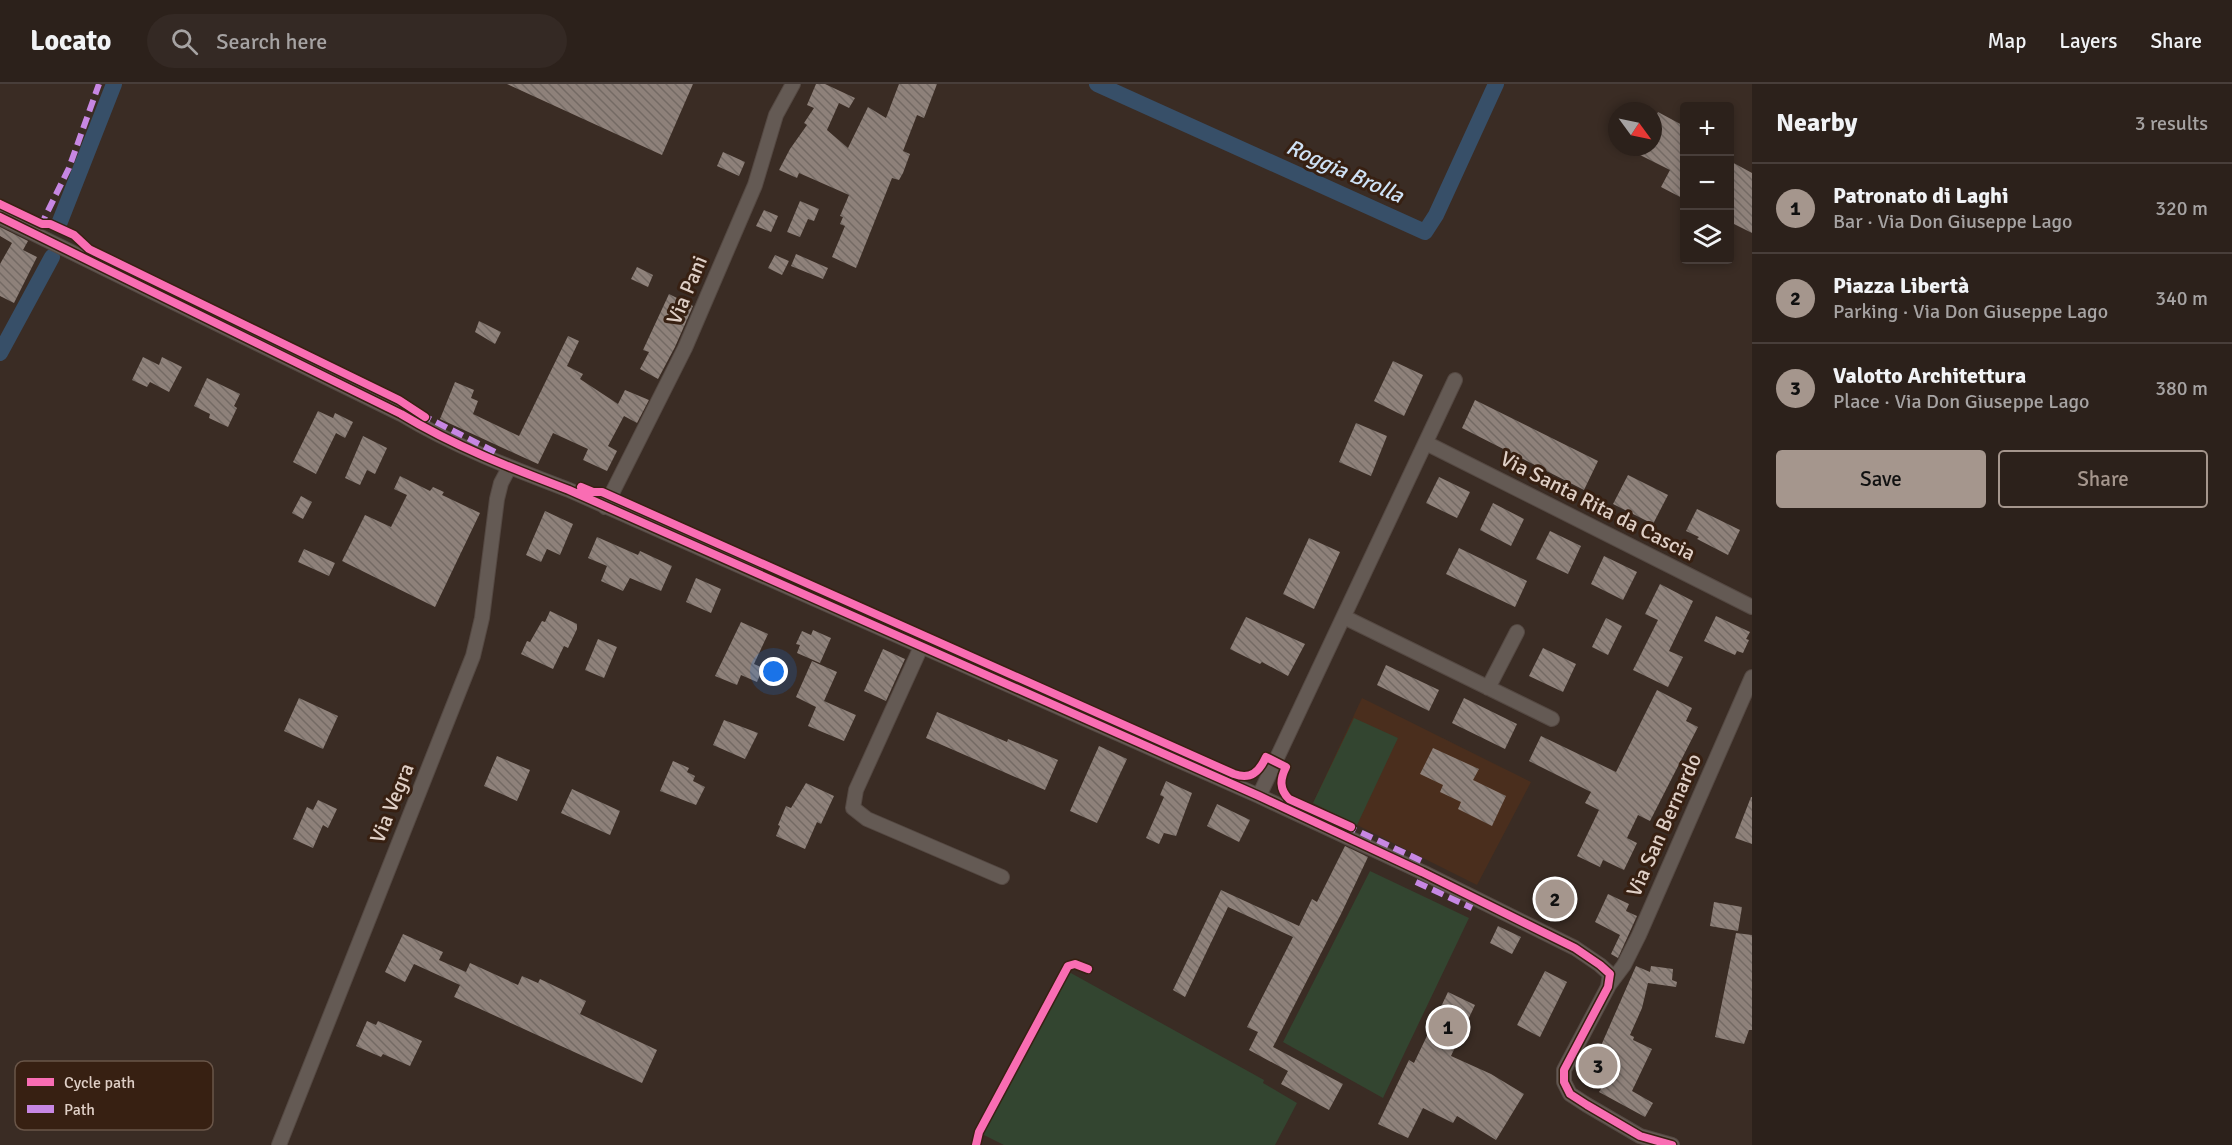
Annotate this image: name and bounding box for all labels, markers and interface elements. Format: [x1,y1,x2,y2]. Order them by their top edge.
search box [147,14,567,68]
text: Locato [30,24,111,58]
icon: search [168,25,201,58]
text: Search here [216,28,327,55]
text: Map [1988,28,2026,54]
text: Layers [2059,28,2117,54]
text: Share [2150,28,2202,54]
north arrow [1608,102,1662,156]
map controls [1680,102,1734,264]
button: + [1680,102,1734,156]
text: Nearby [1776,107,1857,139]
text: 3 results [2135,111,2208,136]
water label: Roggia Brolla [1282,133,1409,209]
button: − [1680,156,1734,210]
text: Patronato di Laghi [1833,182,2009,209]
text: 1 [1790,196,1801,221]
text: 320 m [2155,196,2208,221]
text: Bar · Via Don Giuseppe Lago [1833,209,2072,234]
button: layers [1680,210,1734,264]
street label: Via Pani [661,252,713,328]
text: Piazza Libertà [1833,272,1969,299]
text: 2 [1790,286,1801,311]
text: 340 m [2155,286,2208,311]
text: Parking · Via Don Giuseppe Lago [1833,299,2108,324]
text: Valotto Architettura [1833,362,2026,389]
text: 3 [1790,376,1801,401]
text: 380 m [2155,376,2208,401]
text: Place · Via Don Giuseppe Lago [1833,389,2090,414]
street label: Via Santa Rita da Cascia [1496,446,1700,566]
button: Save [1776,450,1986,508]
button: Share [1998,450,2208,508]
your location [759,657,788,686]
street label: Via San Bernardo [1621,749,1707,901]
street label: Via Vegra [364,759,420,847]
pin: 2 [1536,876,1574,922]
pin: 1 [1428,1004,1468,1050]
pin: 3 [1578,1044,1618,1088]
legend [15,1061,213,1130]
text: Cycle path [64,1073,135,1093]
text: Path [64,1100,95,1120]

